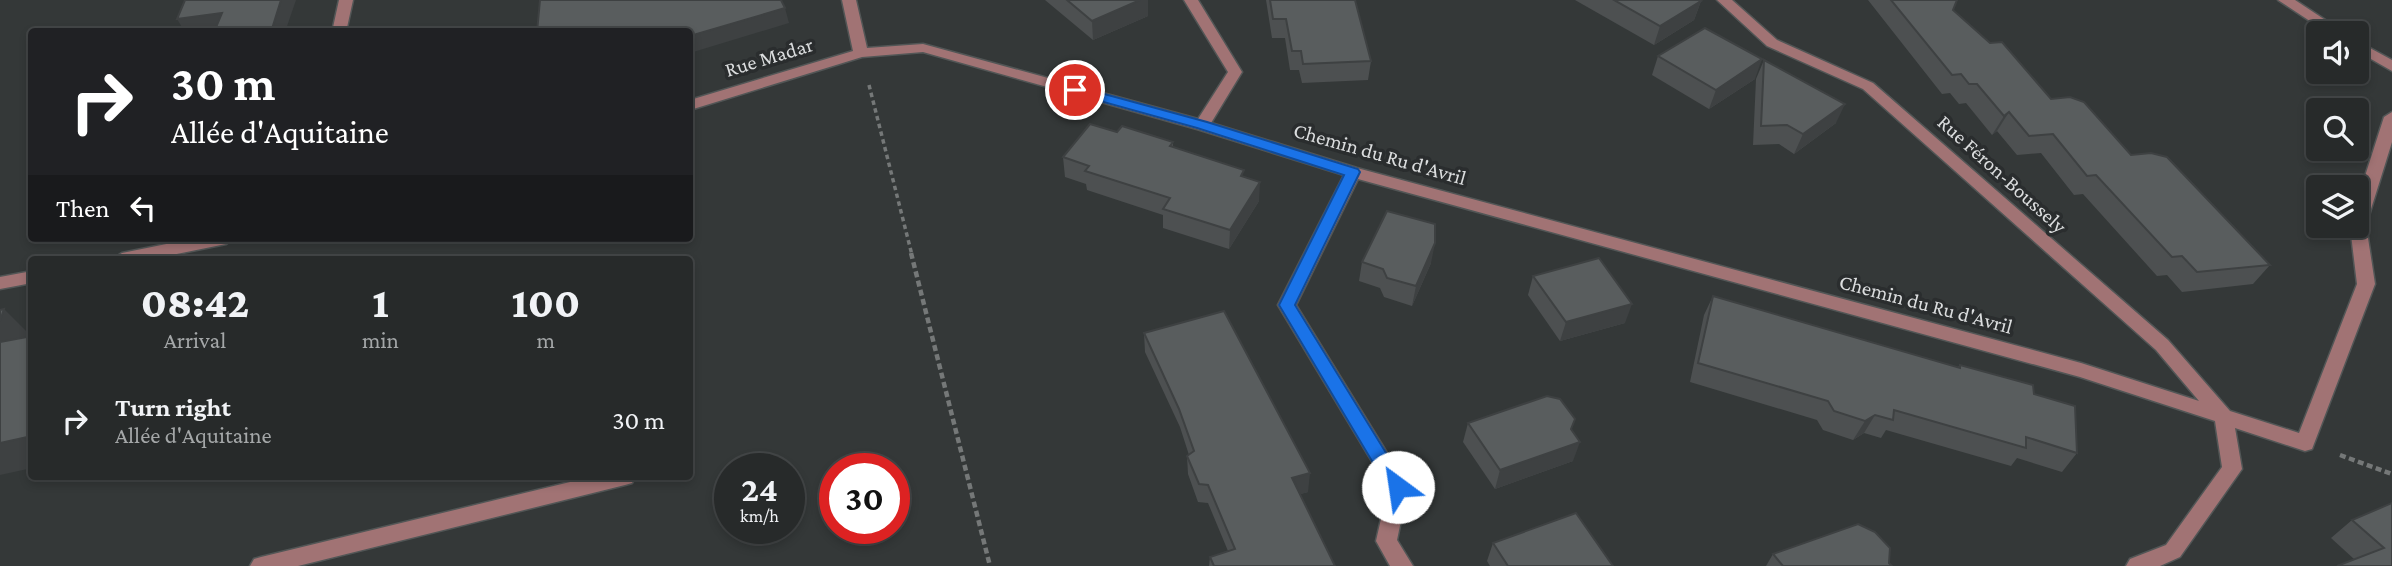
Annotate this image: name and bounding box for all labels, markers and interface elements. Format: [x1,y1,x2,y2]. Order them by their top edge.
map controls [2306,21,2369,238]
button: sound [2306,21,2369,84]
street label: Rue Madar [722,32,817,82]
icon: right [56,56,147,147]
text: 30 m [171,56,276,111]
pin [1045,60,1105,120]
icon: arrive [1056,71,1094,109]
button: search [2306,98,2369,161]
street label: Rue Féron-Boussely [1933,110,2072,238]
text: Allée d'Aquitaine [171,114,389,150]
street label: Chemin du Ru d'Avril [1291,118,1469,190]
button: layers [2306,175,2369,238]
icon: left [124,189,162,227]
text: Then [56,194,110,223]
street label: Chemin du Ru d'Avril [1837,269,2015,339]
text: 08:42 [141,279,249,326]
text: 1 [372,279,389,326]
text: 100 [511,279,580,326]
text: Arrival [164,327,226,353]
text: min [362,327,399,353]
text: m [537,327,555,353]
text: Turn right [115,393,231,422]
icon: right [56,402,94,440]
text: 30 m [612,406,665,435]
text: Allée d'Aquitaine [115,422,272,448]
position arrow [1361,450,1435,524]
speed limit sign: 30 [819,453,910,544]
text: 24 [741,470,778,509]
text: km/h [740,506,779,526]

